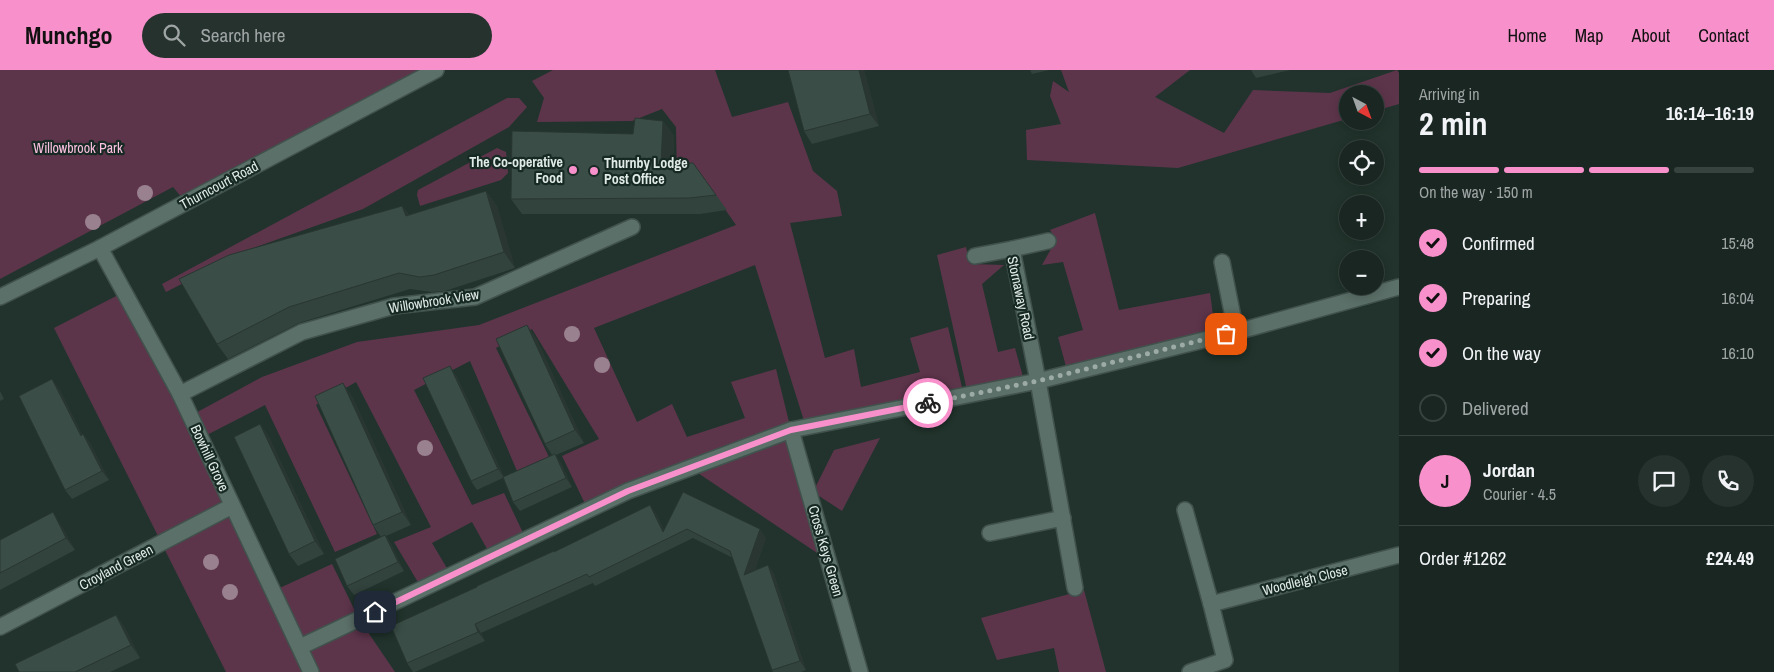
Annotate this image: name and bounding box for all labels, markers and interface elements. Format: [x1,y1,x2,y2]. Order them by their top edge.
search box [142,13,492,58]
text: Munchgo [25,19,112,51]
icon: search [160,21,188,49]
text: Search here [200,22,285,48]
text: Home [1507,23,1547,48]
text: Map [1575,23,1604,48]
text: About [1632,23,1670,48]
text: Contact [1698,23,1749,48]
text: Arriving in [1419,83,1480,105]
north arrow [1339,85,1384,130]
map controls [1339,85,1384,295]
text: 16:14–16:19 [1666,100,1754,126]
text: 2 min [1419,102,1488,145]
park label: Willowbrook Park [33,139,123,157]
button: locate [1339,140,1384,185]
place label: The Co-operative Food [469,153,563,187]
place label: Thurnby Lodge Post Office [604,154,688,188]
street label: Thurncourt Road [177,157,261,213]
marker: The Co-operative Food [567,164,579,176]
marker: Thurnby Lodge Post Office [588,165,600,177]
text: On the way · 150 m [1419,181,1533,203]
button: + [1339,195,1384,240]
icon: check [1419,229,1447,257]
text: Confirmed [1462,230,1535,256]
text: 15:48 [1721,232,1754,254]
button: − [1339,250,1384,295]
street label: Stornaway Road [1003,255,1039,341]
icon: check [1419,284,1447,312]
street label: Willowbrook View [388,285,481,317]
text: Preparing [1462,285,1530,311]
text: 16:04 [1721,287,1754,309]
pin [1205,313,1247,355]
icon: bag [1212,320,1240,348]
icon: check [1419,339,1447,367]
text: On the way [1462,340,1541,366]
text: 16:10 [1721,342,1754,364]
courier [903,378,953,428]
icon: bike [914,389,942,417]
text: Delivered [1462,395,1529,421]
street label: Bowhill Grove [187,422,233,494]
button: chat [1638,455,1690,507]
button: phone [1702,455,1754,507]
text: Jordan [1483,457,1535,483]
text: J [1441,468,1449,494]
text: Courier · 4.5 [1483,483,1556,505]
street label: Cross Keys Green [804,503,848,599]
street label: Croyland Green [76,540,156,594]
text: Order #1262 [1419,545,1506,571]
text: £24.49 [1706,545,1754,571]
street label: Woodleigh Close [1261,561,1349,599]
pin [354,591,396,633]
icon: home [361,598,389,626]

